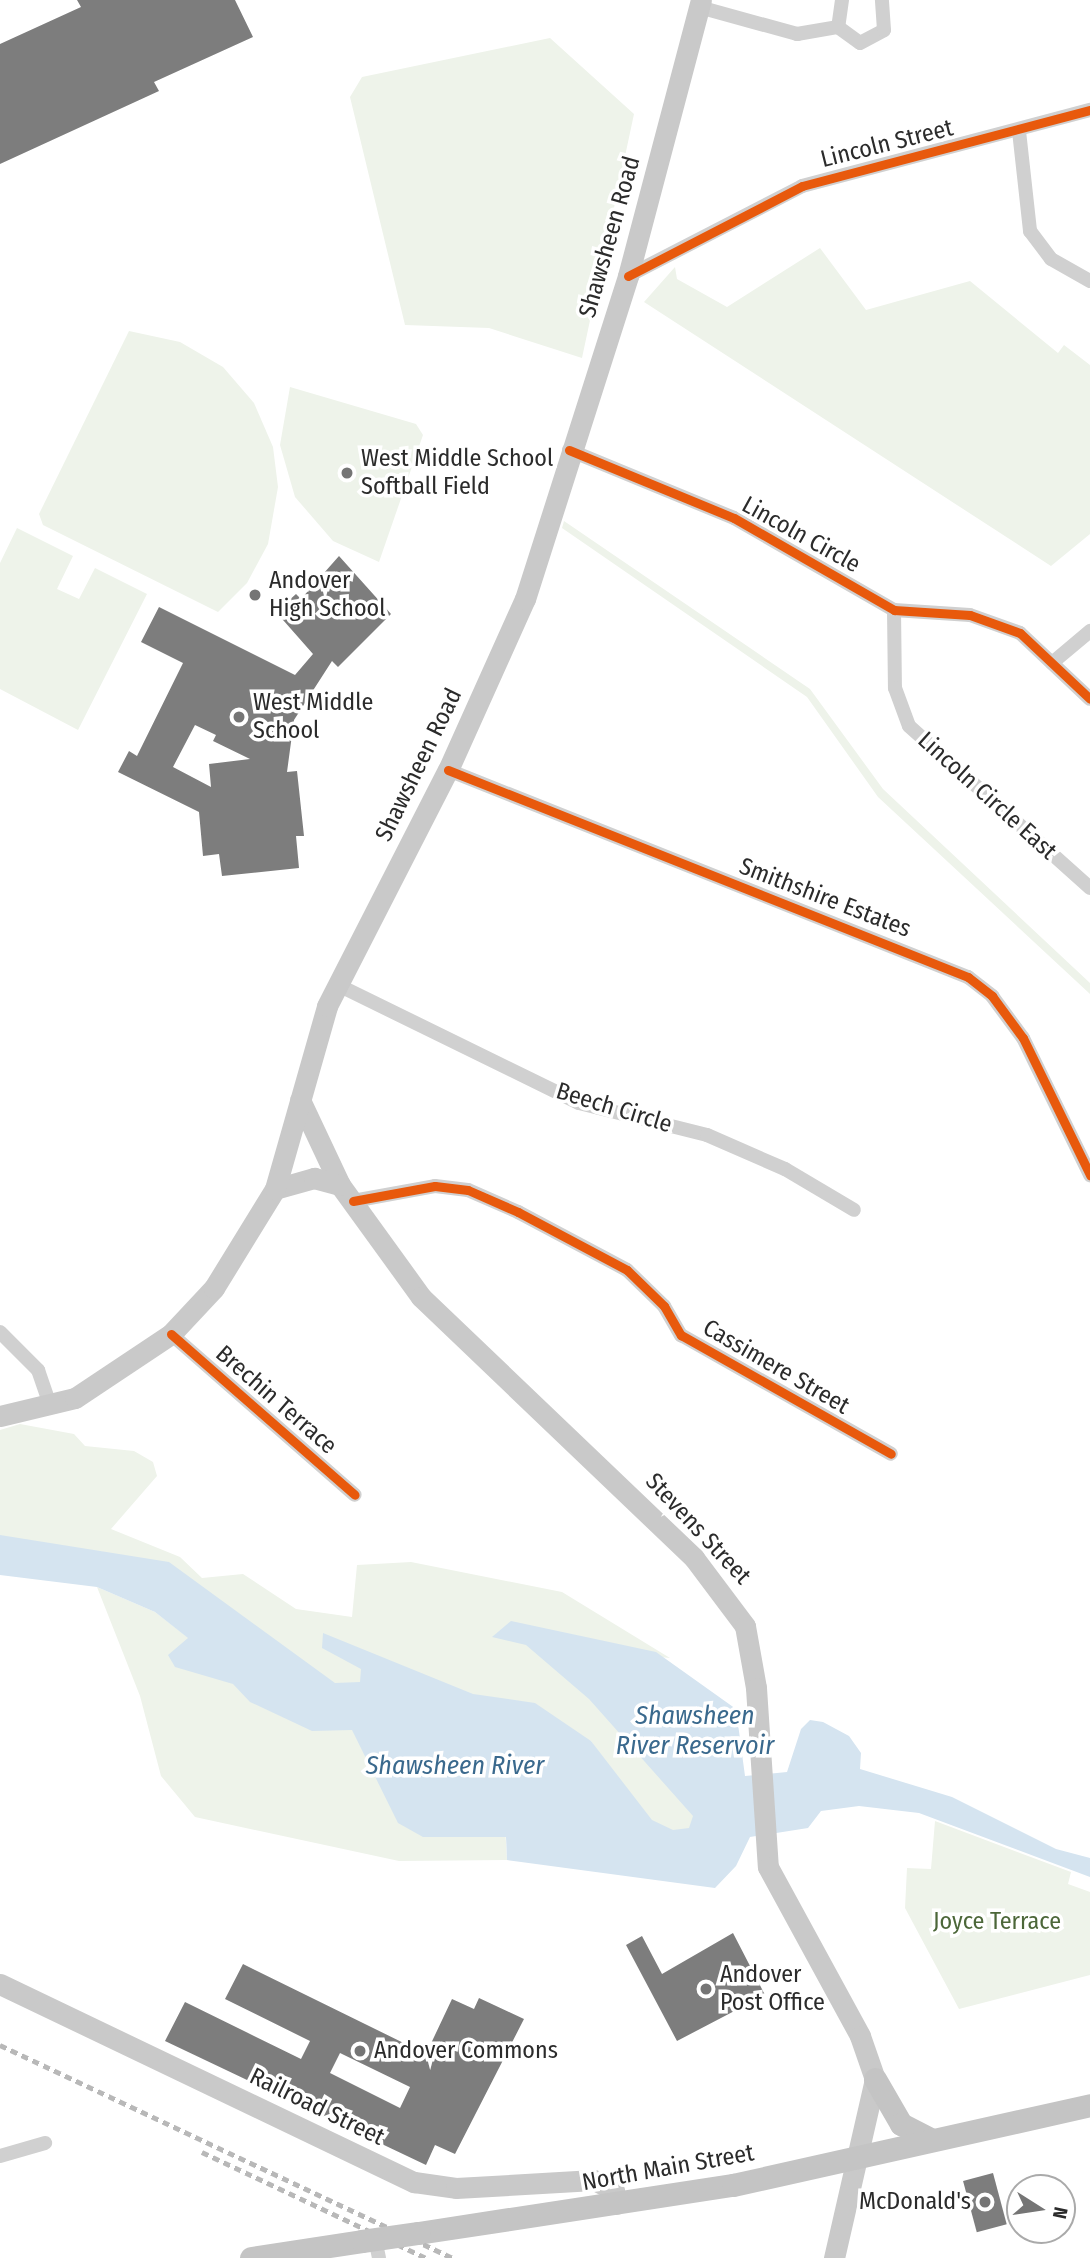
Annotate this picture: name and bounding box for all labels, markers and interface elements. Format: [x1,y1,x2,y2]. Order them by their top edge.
street label: Lincoln Street [818,114,956,174]
street label: Shawsheen Road [573,153,647,321]
place label: West Middle School Softball Field [361,445,553,501]
marker: West Middle School Softball Field [339,465,355,481]
street label: Lincoln Circle [737,491,865,579]
place label: Andover High School [269,567,386,623]
marker: Andover High School [247,587,263,603]
street label: Shawsheen Road [370,684,468,846]
place label: West Middle School [253,689,373,745]
marker: West Middle School [231,709,247,725]
street label: Lincoln Circle East [912,726,1062,866]
street label: Smithshire Estates [735,852,915,944]
street label: Beech Circle [553,1077,675,1139]
street label: Cassimere Street [698,1313,854,1421]
street label: Brechin Terrace [210,1340,342,1460]
street label: Stevens Street [639,1468,757,1590]
water label: Shawsheen River Reservoir [616,1700,774,1762]
water label: Shawsheen River [366,1750,544,1782]
park label: Joyce Terrace [933,1908,1061,1936]
place label: Andover Post Office [720,1961,825,2017]
marker: Andover Post Office [698,1981,714,1997]
place label: Andover Commons [374,2037,558,2065]
marker: Andover Commons [352,2043,368,2059]
street label: Railroad Street [245,2062,389,2152]
street label: North Main Street [580,2139,756,2197]
north arrow [1006,2174,1076,2244]
place label: McDonald's [859,2188,971,2216]
marker: McDonald's [977,2194,993,2210]
text: N [1048,2205,1073,2221]

